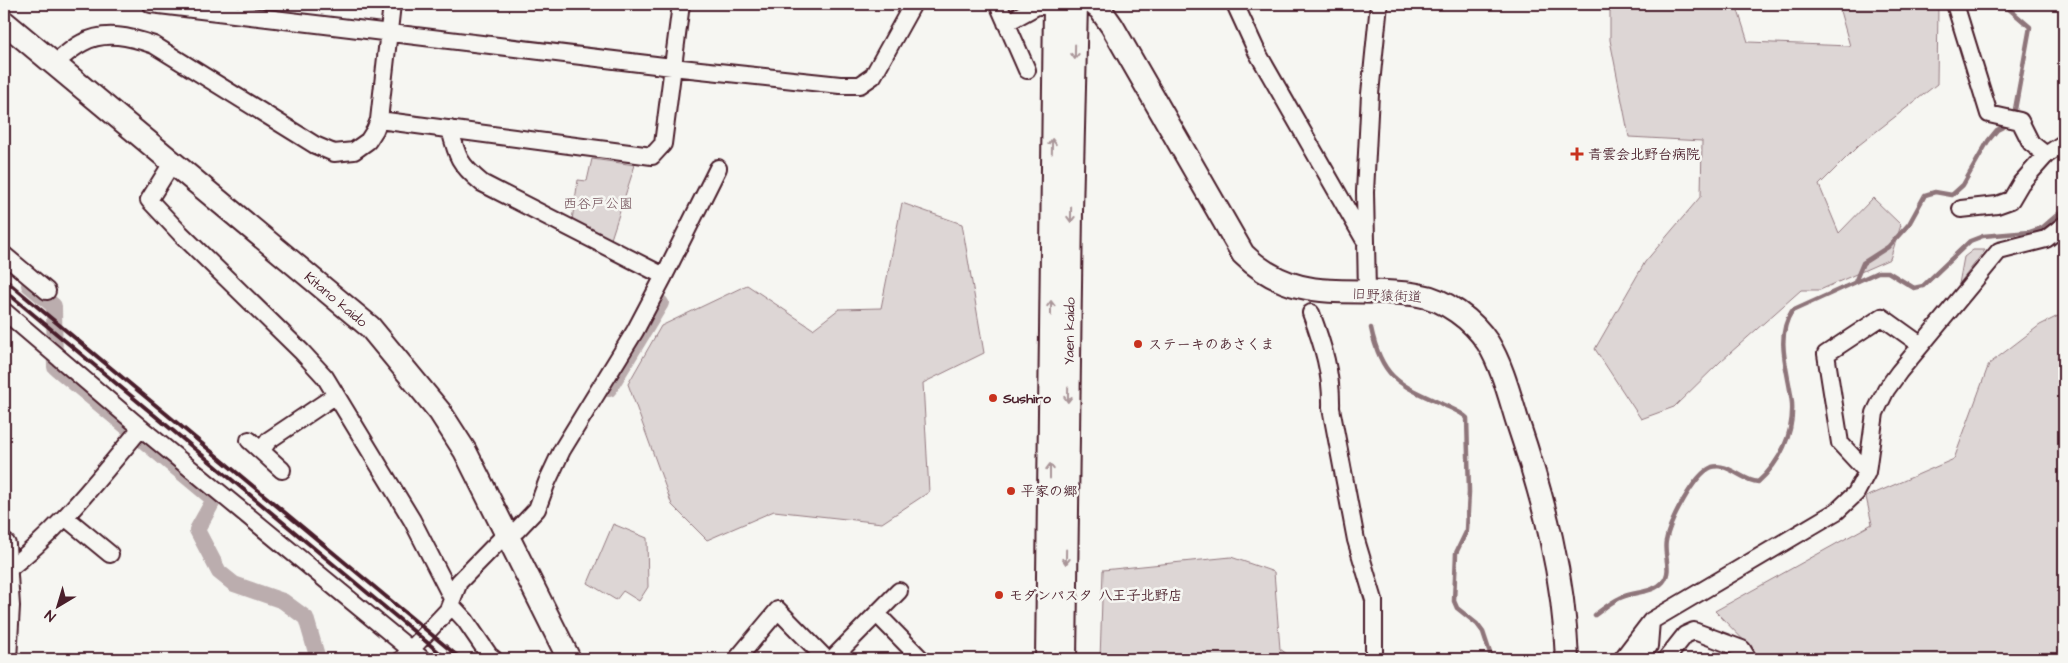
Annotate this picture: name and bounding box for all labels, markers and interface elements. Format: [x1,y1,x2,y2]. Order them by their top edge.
one-way arrow [1070,44,1080,60]
one-way arrow [1048,138,1057,154]
place label: 青雲会北野台病院 [1588,145,1700,165]
marker: 青雲会北野台病院 [1570,147,1584,161]
park label: 西谷戸公園 [563,194,633,214]
one-way arrow [1066,206,1076,223]
street label: Kitano kaido [300,267,371,332]
street label: 旧野猿街道 [1351,284,1422,308]
street label: Yaen kaido [1059,297,1081,365]
one-way arrow [1047,300,1056,316]
place label: ステーキのあさくま [1148,335,1274,355]
marker: ステーキのあさくま [1132,338,1144,350]
one-way arrow [1063,386,1073,403]
place label: Sushiro [1002,389,1051,409]
marker: Sushiro [987,392,999,404]
one-way arrow [1045,463,1055,479]
place label: 平家の郷 [1021,482,1077,502]
marker: 平家の郷 [1005,485,1017,497]
one-way arrow [1061,549,1071,565]
north arrow [32,580,82,630]
place label: モダンパスタ 八王子北野店 [1009,586,1182,606]
marker: モダンパスタ 八王子北野店 [993,589,1005,601]
text: N [41,605,60,626]

